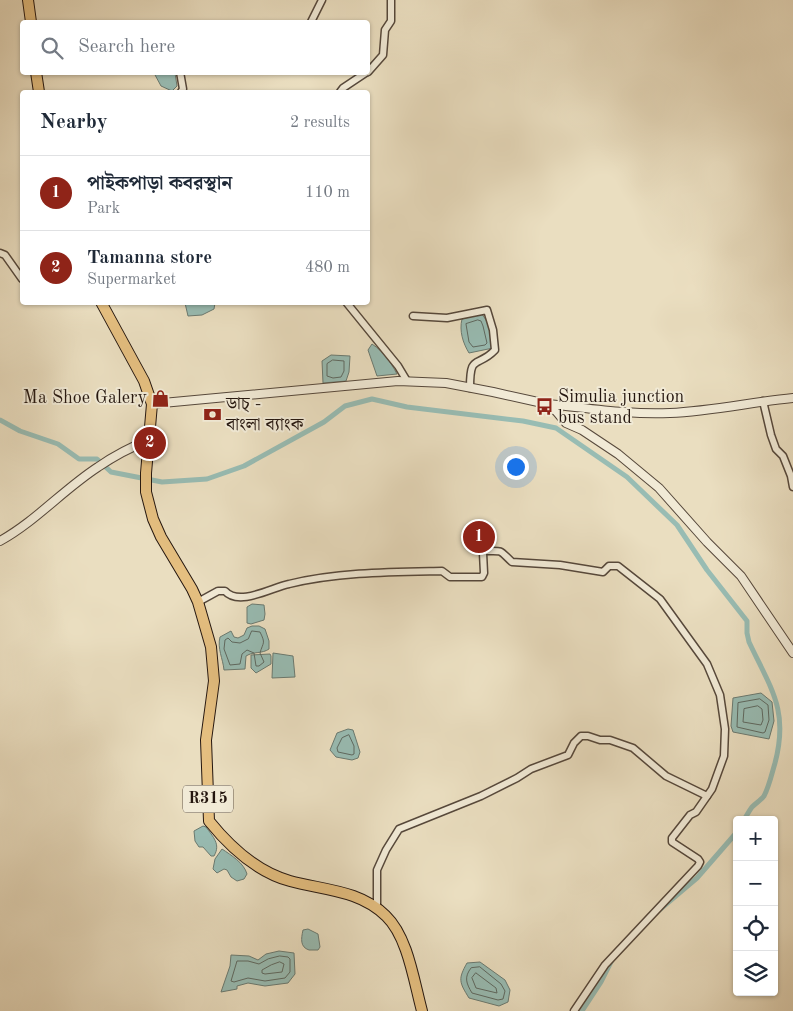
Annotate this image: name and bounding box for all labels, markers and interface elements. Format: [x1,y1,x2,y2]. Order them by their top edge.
search box [20,20,370,75]
icon: search [38,34,66,62]
text: Search here [78,38,175,57]
text: Nearby [40,112,108,133]
text: 2 results [290,115,350,131]
text: পাইকপাড়া কবরস্থান [87,175,232,194]
text: 1 [51,185,61,201]
text: 110 m [305,185,350,201]
text: Park [87,201,120,217]
text: Tamanna store [87,249,212,268]
text: 2 [51,260,61,276]
text: 480 m [305,260,350,276]
text: Supermarket [87,272,176,288]
shop icon: Ma Shoe Galery [151,388,171,408]
place label: Simulia junction bus stand [558,388,685,427]
place label: Ma Shoe Galery [23,389,147,407]
place label: ডাচ্ - বাংলা ব্যাংক [225,395,305,434]
bus stop icon: Simulia junction bus stand [534,397,554,417]
bank icon: ডাচ্ - বাংলা ব্যাংক [202,404,222,424]
pin: 2 [134,424,166,462]
your location [503,454,529,480]
pin: 1 [463,518,495,556]
road number: R315 [183,786,233,812]
map controls [733,816,778,996]
button: + [733,816,778,861]
button: − [733,861,778,906]
button: locate [733,906,778,951]
button: layers [733,951,778,996]

